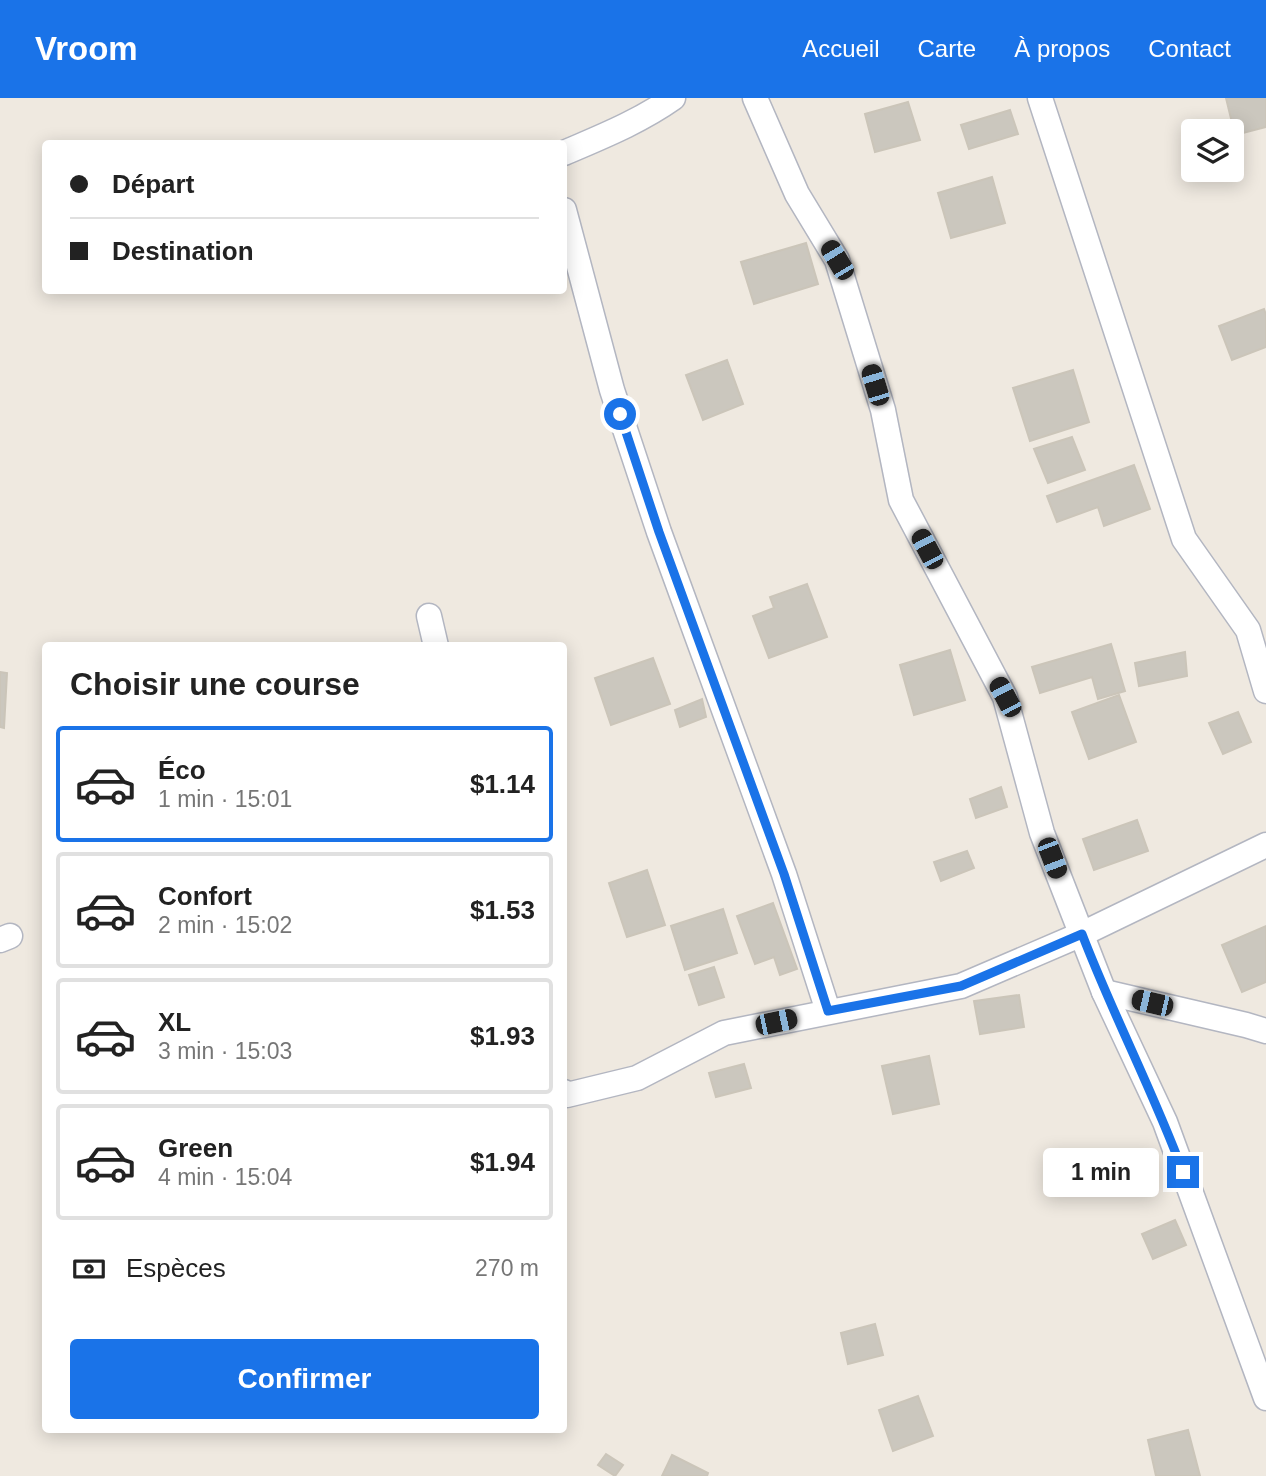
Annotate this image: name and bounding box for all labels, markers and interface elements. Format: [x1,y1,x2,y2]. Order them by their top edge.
text: Vroom [35,30,138,67]
text: Accueil [802,35,880,62]
text: Carte [918,35,976,62]
text: À propos [1014,35,1110,62]
text: Contact [1148,35,1231,62]
map controls [1181,119,1244,182]
button: layers [1181,119,1244,182]
text: Départ [112,169,194,199]
text: Destination [112,236,254,266]
car [818,237,857,283]
car [859,362,892,408]
route start [604,398,636,430]
car [908,526,947,572]
text: Choisir une course [70,666,360,702]
car [986,674,1025,720]
icon: car [74,753,137,816]
text: Éco [158,755,206,785]
text: $1.14 [470,769,535,799]
text: 1 min · 15:01 [158,786,292,812]
car [1035,835,1070,881]
icon: car [74,879,137,942]
text: Confort [158,881,252,911]
text: $1.53 [470,895,535,925]
text: 2 min · 15:02 [158,912,292,938]
car [1130,988,1175,1018]
icon: car [74,1005,137,1068]
text: XL [158,1007,191,1037]
car [754,1007,799,1037]
text: $1.93 [470,1021,535,1051]
text: 3 min · 15:03 [158,1038,292,1064]
icon: car [74,1131,137,1194]
text: Green [158,1133,233,1163]
text: $1.94 [470,1147,535,1177]
callout: 1 min [1043,1148,1158,1196]
route end [1167,1156,1199,1188]
text: 1 min [1071,1159,1131,1185]
text: 4 min · 15:04 [158,1164,292,1190]
icon: cash [70,1250,108,1288]
text: Espèces [126,1253,226,1283]
text: 270 m [475,1255,539,1281]
button: Confirmer [70,1339,539,1419]

